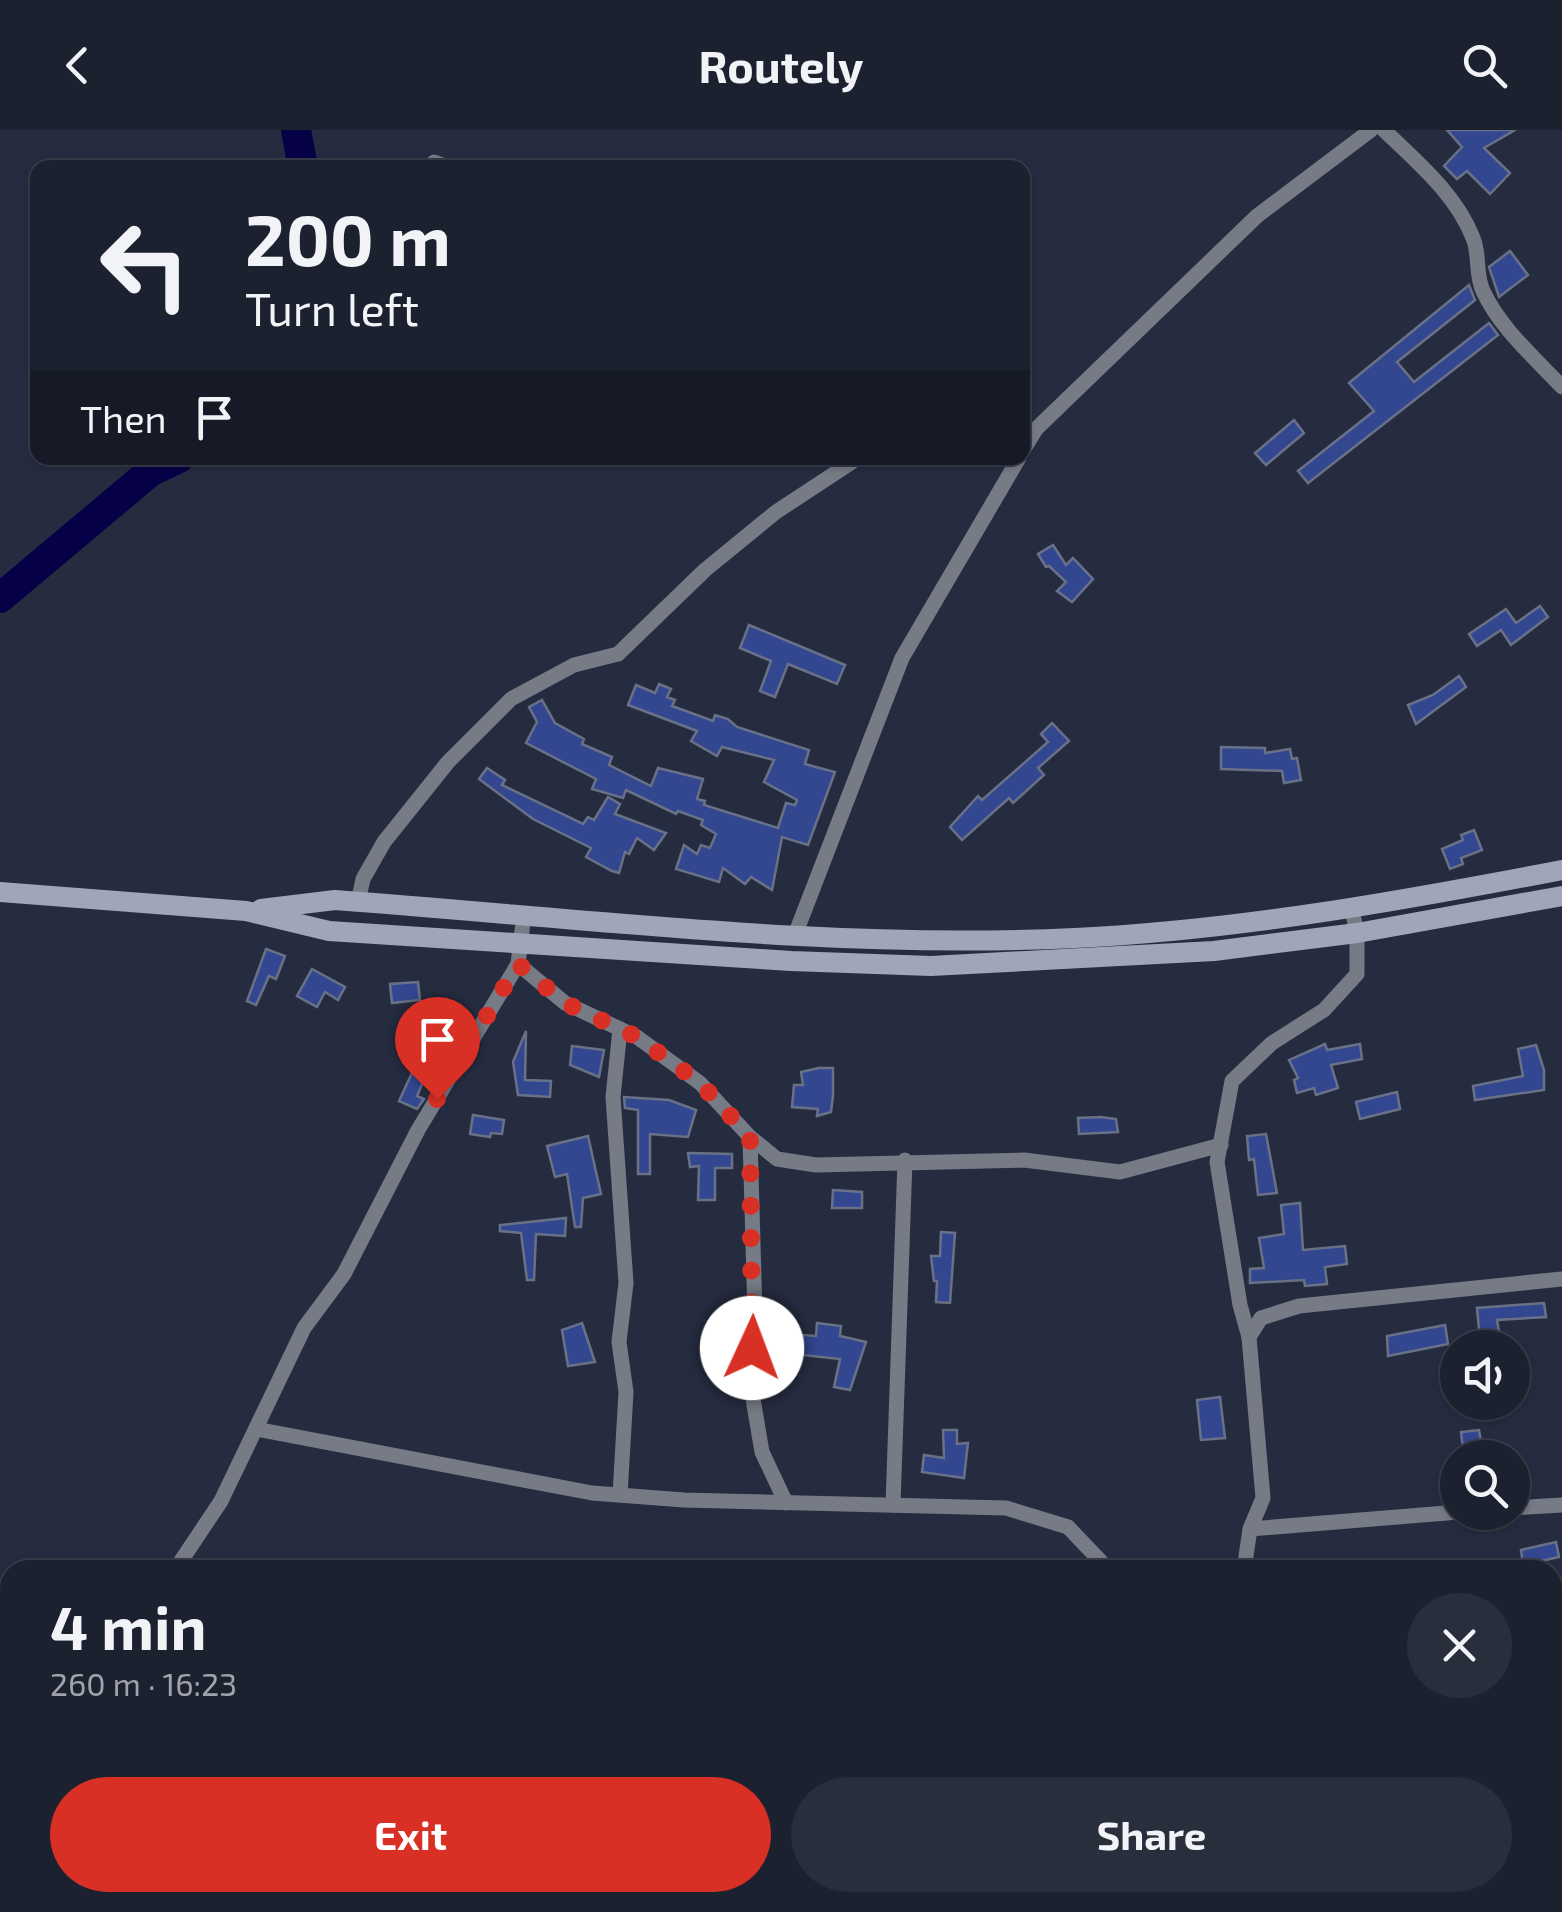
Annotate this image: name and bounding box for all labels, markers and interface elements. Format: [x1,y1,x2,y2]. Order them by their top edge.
icon: back [50,38,105,93]
text: Routely [698,38,864,92]
icon: search [1457,38,1512,93]
text: 200 m [245,196,451,280]
icon: left [80,200,210,330]
text: Turn left [245,281,419,335]
icon: arrive [187,390,242,445]
text: Then [80,395,167,441]
pin [395,997,480,1100]
icon: arrive [410,1012,465,1067]
position arrow [700,1296,804,1400]
map controls [1440,1330,1530,1530]
button: sound [1440,1330,1530,1420]
button: search [1440,1440,1530,1530]
text: 4 min [50,1590,207,1662]
button: close [1407,1593,1512,1698]
text: 260 m · 16:23 [50,1664,237,1702]
button: Exit [50,1777,771,1892]
button: Share [791,1777,1512,1892]

